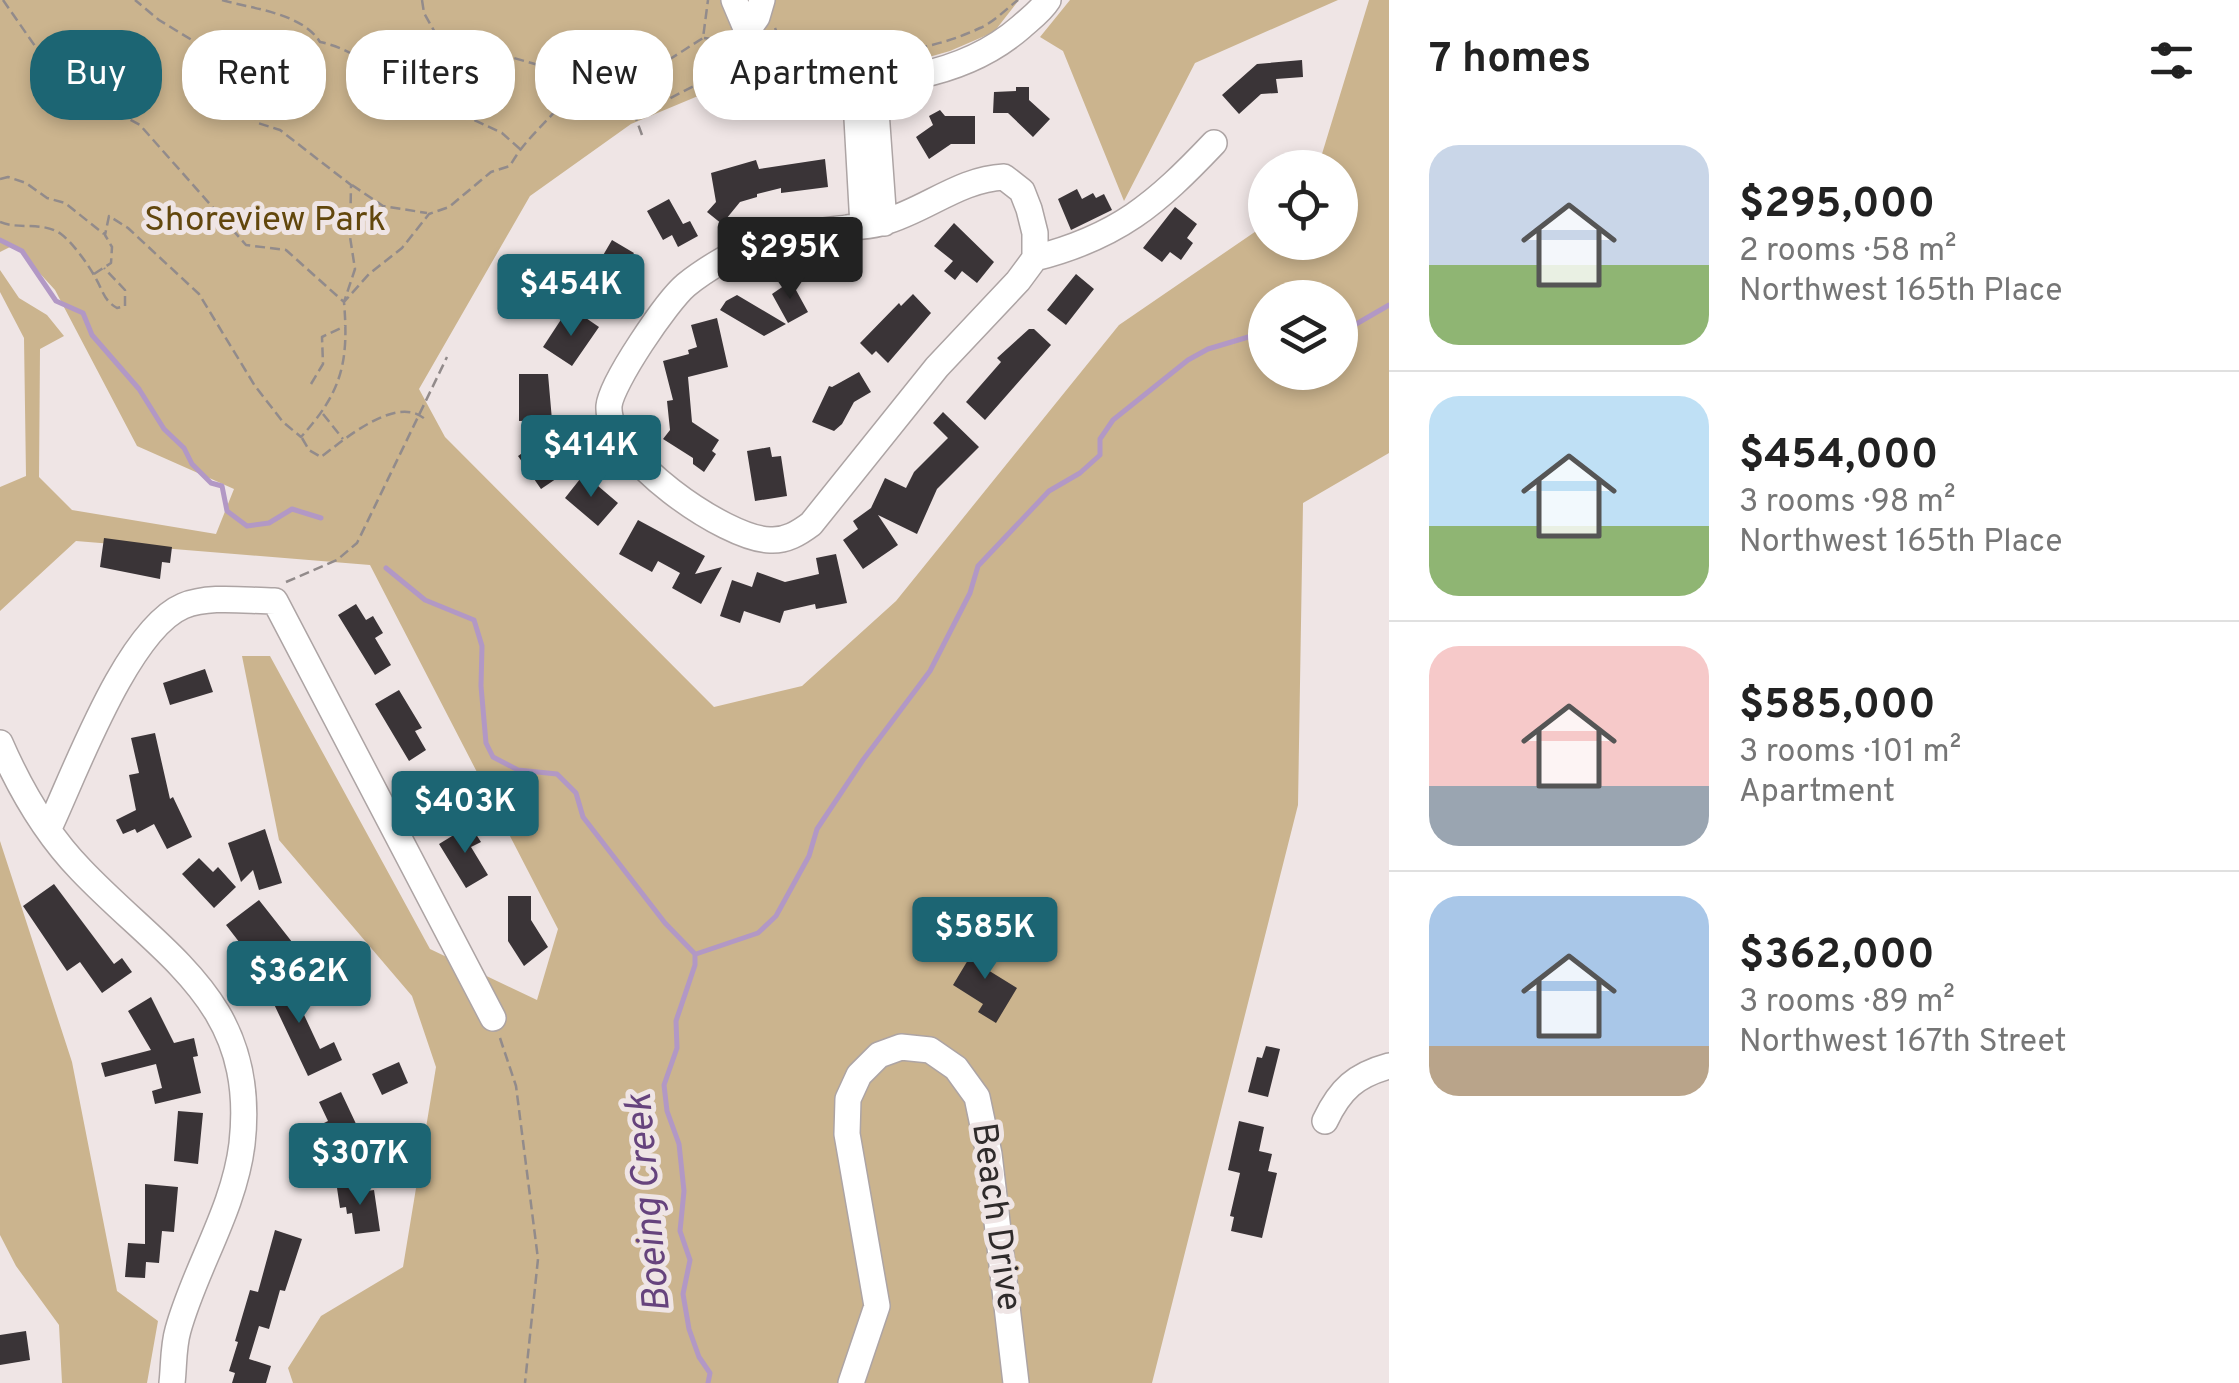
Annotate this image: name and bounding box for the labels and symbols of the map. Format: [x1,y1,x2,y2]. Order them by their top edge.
park label: Shoreview Park [144,199,386,243]
pin: $295K [720,217,860,302]
pin: $454K [501,254,641,339]
pin: $414K [521,415,661,500]
pin: $403K [395,771,535,856]
pin: $585K [915,897,1055,982]
pin: $362K [229,941,369,1026]
water label: Boeing Creek [616,1091,684,1314]
street label: Beach Drive [960,1120,1030,1314]
pin: $307K [290,1123,430,1208]

